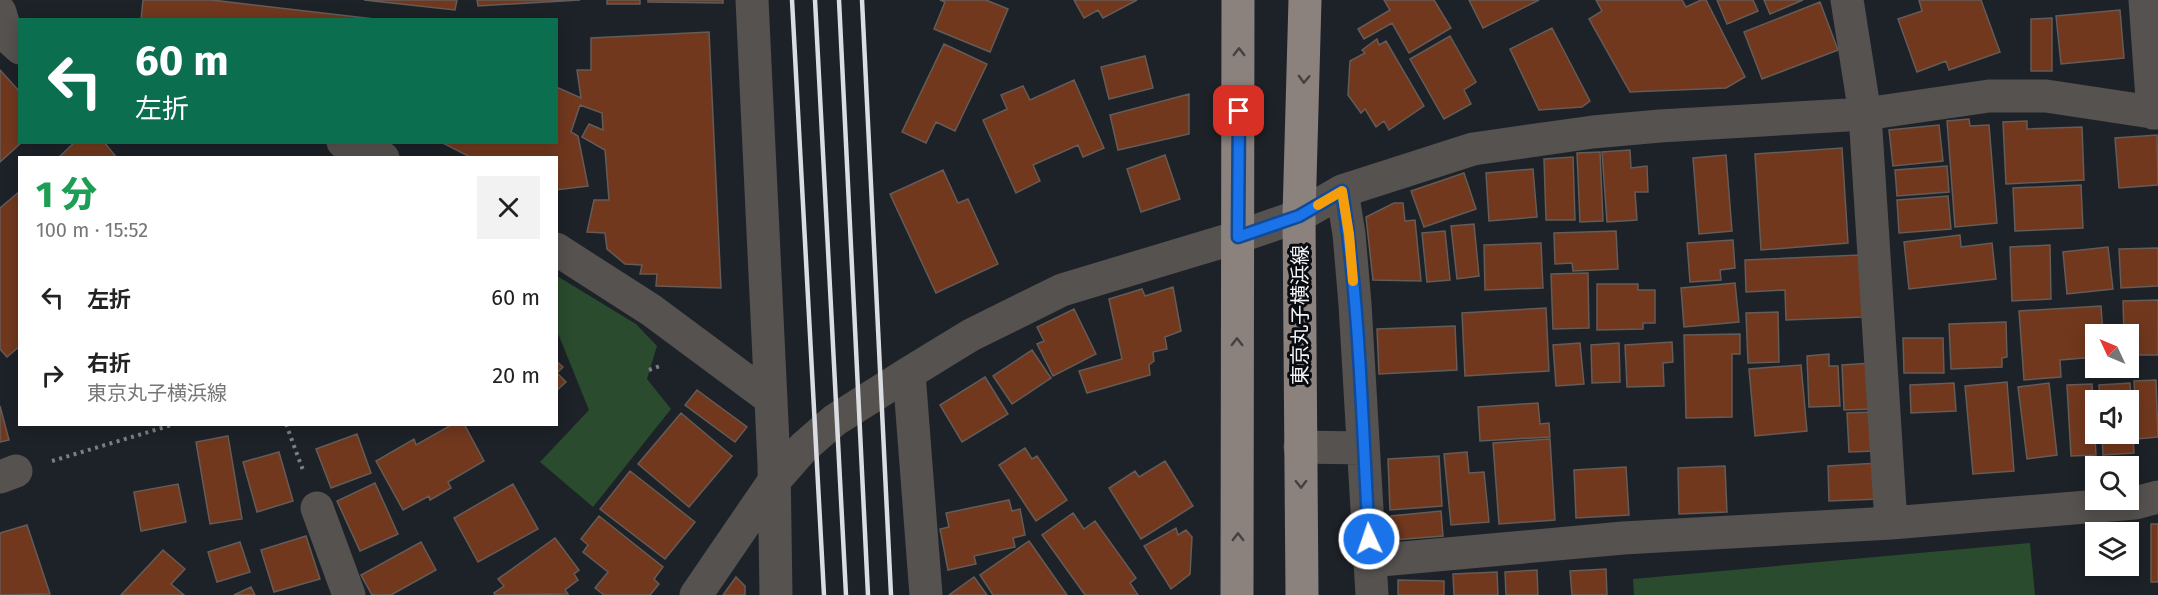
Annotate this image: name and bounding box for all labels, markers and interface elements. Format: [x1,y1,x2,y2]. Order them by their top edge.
text: 60 m [135,36,229,86]
icon: left [36,42,114,120]
one-way arrow [1233,48,1245,57]
one-way arrow [1298,75,1310,84]
pin [1213,85,1264,136]
text: 左折 [135,93,189,125]
icon: arrive [1222,94,1255,127]
text: 1 分 [36,173,97,217]
button: close [477,176,540,239]
text: 100 m · 15:52 [36,218,148,242]
street label: 東京丸子横浜線 [1288,245,1312,385]
icon: left [36,281,69,314]
text: 60 m [491,284,540,311]
text: 左折 [87,286,131,313]
north arrow [2085,324,2139,378]
map controls [2085,324,2139,576]
one-way arrow [1231,337,1243,346]
text: 右折 [87,350,131,377]
icon: right [36,359,69,392]
text: 20 m [492,362,540,389]
text: 東京丸子横浜線 [87,381,227,405]
button: sound [2085,390,2139,444]
button: search [2085,456,2139,510]
one-way arrow [1294,480,1307,489]
position arrow [1337,507,1401,571]
button: layers [2085,522,2139,576]
one-way arrow [1231,532,1244,541]

